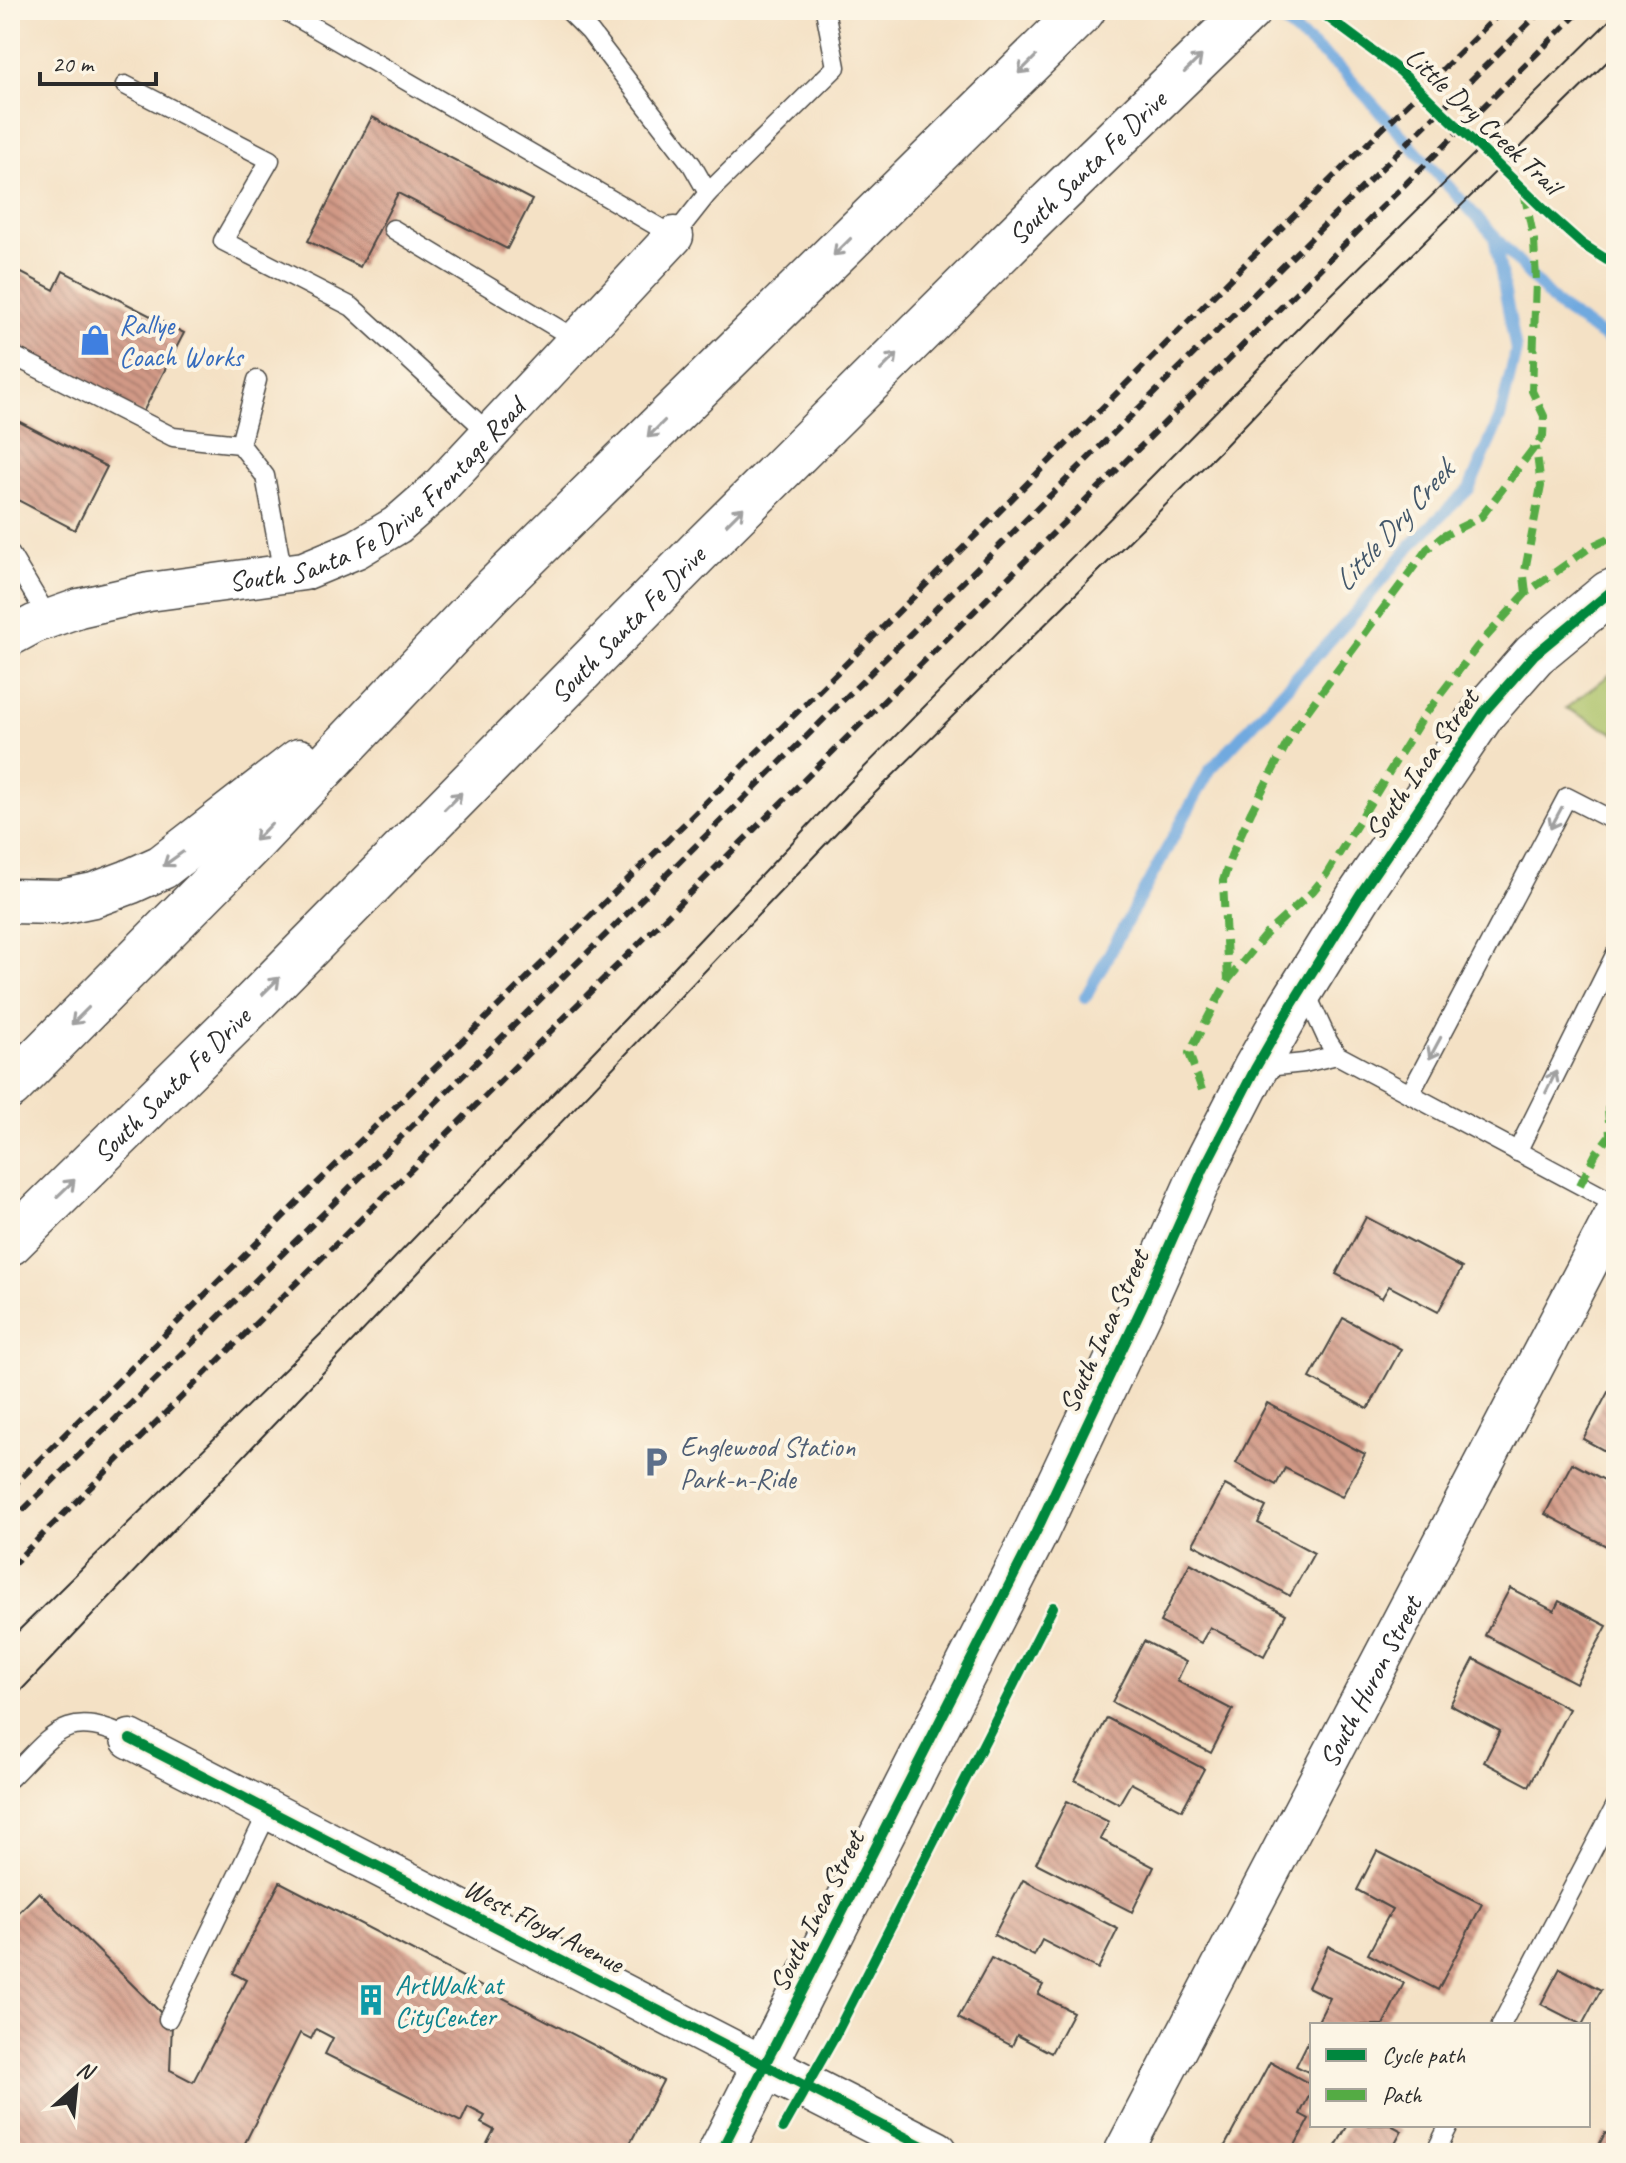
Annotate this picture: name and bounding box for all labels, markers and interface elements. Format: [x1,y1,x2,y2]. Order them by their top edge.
scale bar [40,36,156,86]
street label: Little Dry Creek Trail [1398,39,1573,205]
text: 20 m [52,49,95,79]
one-way arrow [1018,55,1037,74]
one-way arrow [1183,55,1203,74]
street label: South Santa Fe Drive [1000,82,1175,252]
one-way arrow [833,237,852,256]
place label: Rallye Coach Works [119,307,245,374]
shop icon: Rallye Coach Works [78,323,112,357]
one-way arrow [879,353,898,372]
street label: South Santa Fe Drive Frontage Road [227,388,535,599]
one-way arrow [647,419,666,438]
water label: Little Dry Creek [1325,449,1465,599]
one-way arrow [724,507,744,527]
street label: South Santa Fe Drive [542,537,714,711]
street label: South Inca Street [1357,680,1488,846]
one-way arrow [444,791,463,811]
one-way arrow [1548,805,1563,829]
one-way arrow [253,822,272,842]
one-way arrow [163,850,184,867]
one-way arrow [261,977,280,996]
street label: South Santa Fe Drive [85,999,259,1170]
one-way arrow [70,1007,90,1026]
one-way arrow [1426,1035,1442,1059]
one-way arrow [1544,1071,1560,1095]
one-way arrow [56,1179,75,1198]
street label: South Inca Street [1051,1242,1158,1418]
place label: Englewood Station Park-n-Ride [680,1429,856,1496]
parking icon: Englewood Station Park-n-Ride [639,1445,673,1479]
street label: South Huron Street [1311,1588,1430,1773]
street label: South Inca Street [761,1823,873,1997]
street label: West Floyd Avenue [458,1870,631,1981]
place label: ArtWalk at CityCenter [395,1967,505,2034]
building icon: ArtWalk at CityCenter [354,1983,388,2017]
legend [1310,2023,1590,2127]
text: Cycle path [1382,2040,1466,2070]
north arrow [36,2047,116,2127]
text: N [72,2055,100,2087]
text: Path [1382,2080,1423,2110]

